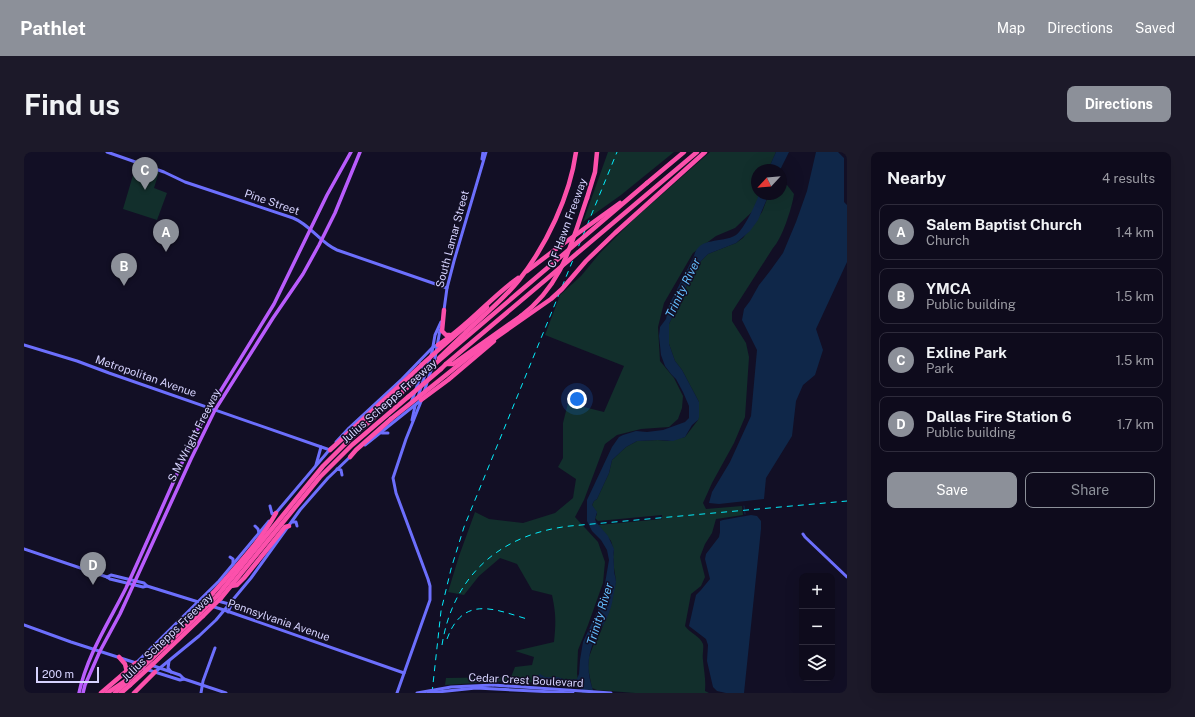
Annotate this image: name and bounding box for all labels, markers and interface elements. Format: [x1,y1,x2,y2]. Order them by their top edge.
text: Pathlet [20,17,86,39]
text: Map [997,20,1025,36]
text: Directions [1047,20,1113,36]
text: Saved [1135,20,1175,36]
button: Directions [1067,86,1171,122]
text: Find us [24,88,120,121]
pin: C [132,157,158,190]
north arrow [751,164,787,200]
text: Nearby [887,168,946,188]
text: 4 results [1102,171,1155,186]
street label: C F Hawn Freeway [545,176,589,270]
street label: Pine Street [243,187,301,217]
street label: South Lamar Street [433,189,471,289]
text: Salem Baptist Church [926,216,1082,233]
pin: A [153,219,179,252]
text: A [896,225,906,240]
text: 1.4 km [1116,225,1154,240]
text: Church [926,233,970,248]
pin: B [111,253,137,286]
water label: Trinity River [663,256,704,320]
text: YMCA [926,280,971,297]
text: B [897,289,905,304]
text: 1.5 km [1116,289,1154,304]
text: Public building [926,297,1016,312]
text: Exline Park [926,344,1007,361]
street label: Metropolitan Avenue [94,353,198,399]
text: C [896,353,906,368]
text: 1.5 km [1116,353,1154,368]
street label: Julius Schepps Freeway [339,356,439,445]
text: Park [926,361,954,376]
street label: S M Wright Freeway [165,386,223,484]
your location [567,389,587,409]
text: Dallas Fire Station 6 [926,408,1072,425]
text: D [896,417,906,432]
text: 1.7 km [1117,417,1154,432]
text: Public building [926,425,1016,440]
button: Save [887,472,1017,508]
button: Share [1025,472,1155,508]
pin: D [80,552,106,585]
map controls [799,573,835,681]
button: + [799,573,835,609]
water label: Trinity River [584,581,616,647]
street label: Julius Schepps Freeway [119,590,215,684]
street label: Pennsylvania Avenue [226,597,332,643]
button: − [799,609,835,645]
button: layers [799,645,835,681]
scale bar [36,665,99,684]
text: 200 m [42,668,74,680]
street label: Cedar Crest Boulevard [468,671,584,689]

